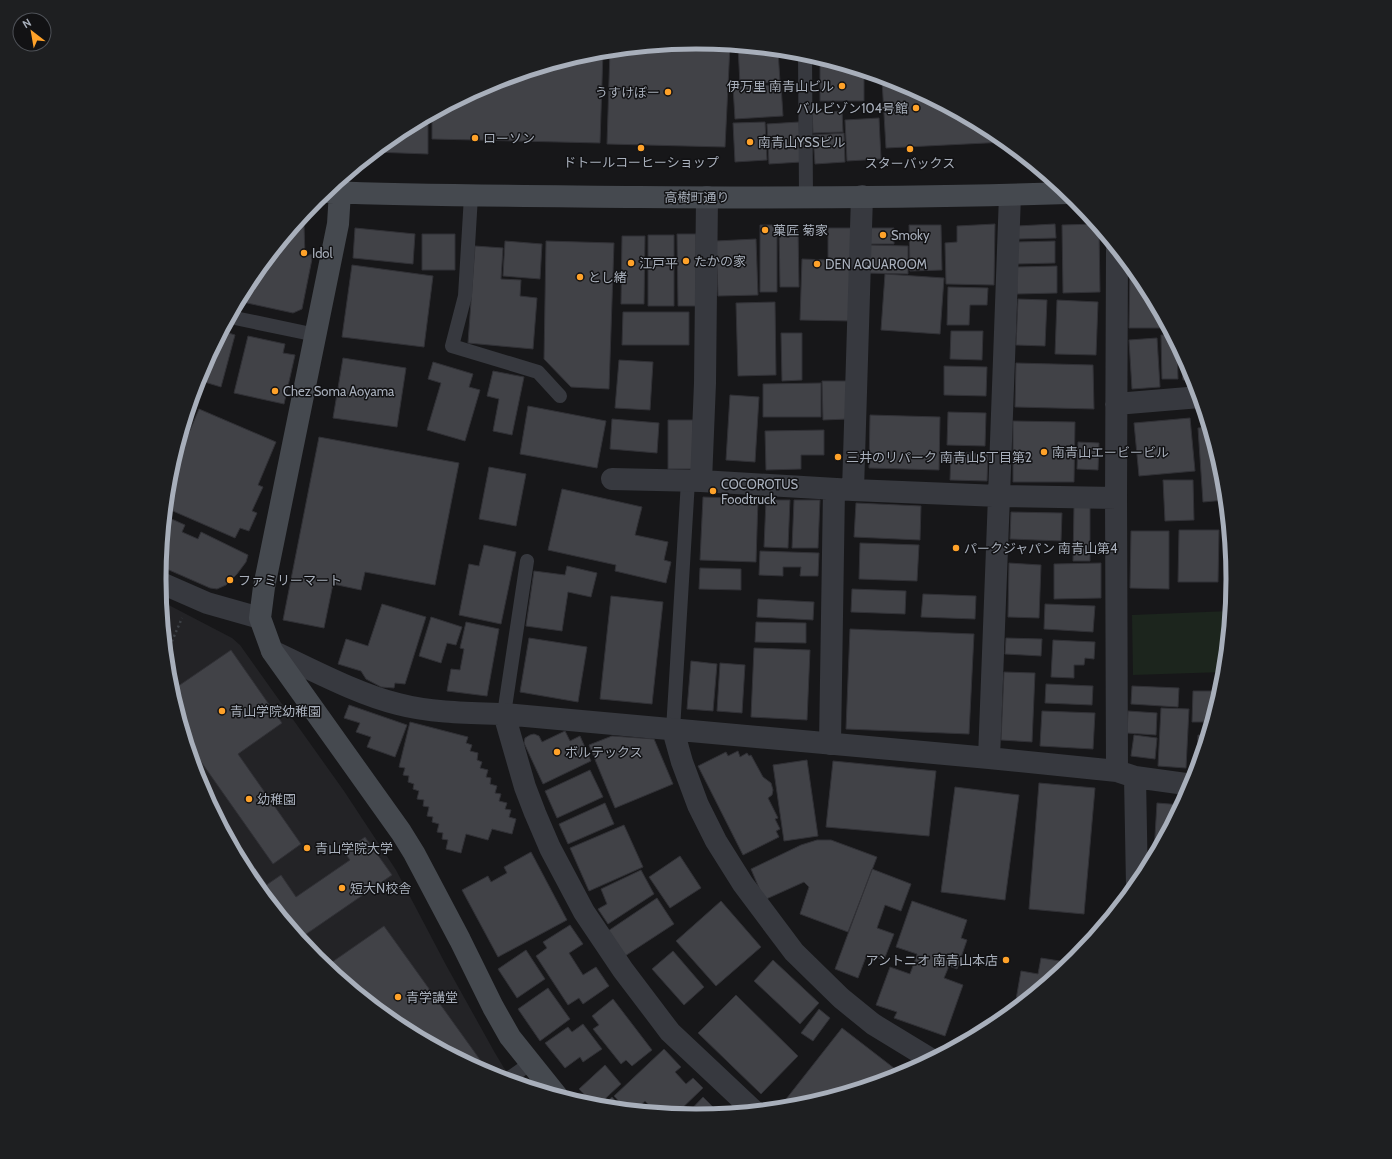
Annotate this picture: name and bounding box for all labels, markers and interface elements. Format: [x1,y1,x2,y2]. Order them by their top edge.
north arrow [12,12,52,52]
text: N [20,15,34,31]
place label: 伊万里 南青山ビル [727,78,834,94]
marker: 伊万里 南青山ビル [837,81,847,91]
place label: うすけぼー [595,84,660,100]
marker: うすけぼー [663,87,673,97]
place label: バルビゾン104号館 [796,100,908,116]
marker: バルビゾン104号館 [911,103,921,113]
place label: ローソン [483,130,535,146]
marker: ローソン [470,133,480,143]
place label: 南青山YSSビル [758,134,846,150]
marker: 南青山YSSビル [745,137,755,147]
marker: ドトールコーヒーショップ [636,143,646,153]
marker: スターバックス [905,144,915,154]
place label: ドトールコーヒーショップ [563,154,719,170]
place label: スターバックス [865,155,955,171]
street label: 高樹町通り [664,189,730,205]
place label: 菓匠 菊家 [773,222,828,238]
marker: 菓匠 菊家 [760,225,770,235]
place label: Smoky [891,227,930,243]
marker: Smoky [878,230,888,240]
place label: Idol [312,245,333,261]
marker: Idol [299,248,309,258]
place label: たかの家 [694,253,746,269]
place label: 江戸平 [639,255,678,271]
marker: たかの家 [681,256,691,266]
place label: DEN AQUAROOM [825,256,927,272]
marker: 江戸平 [626,258,636,268]
marker: DEN AQUAROOM [812,259,822,269]
place label: とし緒 [588,269,627,285]
marker: とし緒 [575,272,585,282]
place label: Chez Soma Aoyama [283,383,395,399]
marker: Chez Soma Aoyama [270,386,280,396]
place label: 南青山エービービル [1052,444,1169,460]
marker: 南青山エービービル [1039,447,1049,457]
place label: 三井のリパーク 南青山5丁目第2 [846,449,1032,465]
marker: 三井のリパーク 南青山5丁目第2 [833,452,843,462]
place label: COCOROTUS Foodtruck [721,476,799,507]
marker: COCOROTUS Foodtruck [708,486,718,496]
place label: パークジャパン 南青山第4 [964,540,1118,556]
marker: パークジャパン 南青山第4 [951,543,961,553]
place label: ファミリーマート [238,572,342,588]
marker: ファミリーマート [225,575,235,585]
place label: 青山学院幼稚園 [230,703,321,719]
marker: 青山学院幼稚園 [217,706,227,716]
place label: ボルテックス [565,744,643,760]
marker: ボルテックス [552,747,562,757]
place label: 幼稚園 [257,791,296,807]
marker: 幼稚園 [244,794,254,804]
place label: 青山学院大学 [315,840,393,856]
marker: 青山学院大学 [302,843,312,853]
place label: 短大N校舎 [350,880,411,896]
marker: 短大N校舎 [337,883,347,893]
place label: アントニオ 南青山本店 [866,952,998,968]
marker: アントニオ 南青山本店 [1001,955,1011,965]
place label: 青学講堂 [406,989,458,1005]
marker: 青学講堂 [393,992,403,1002]

